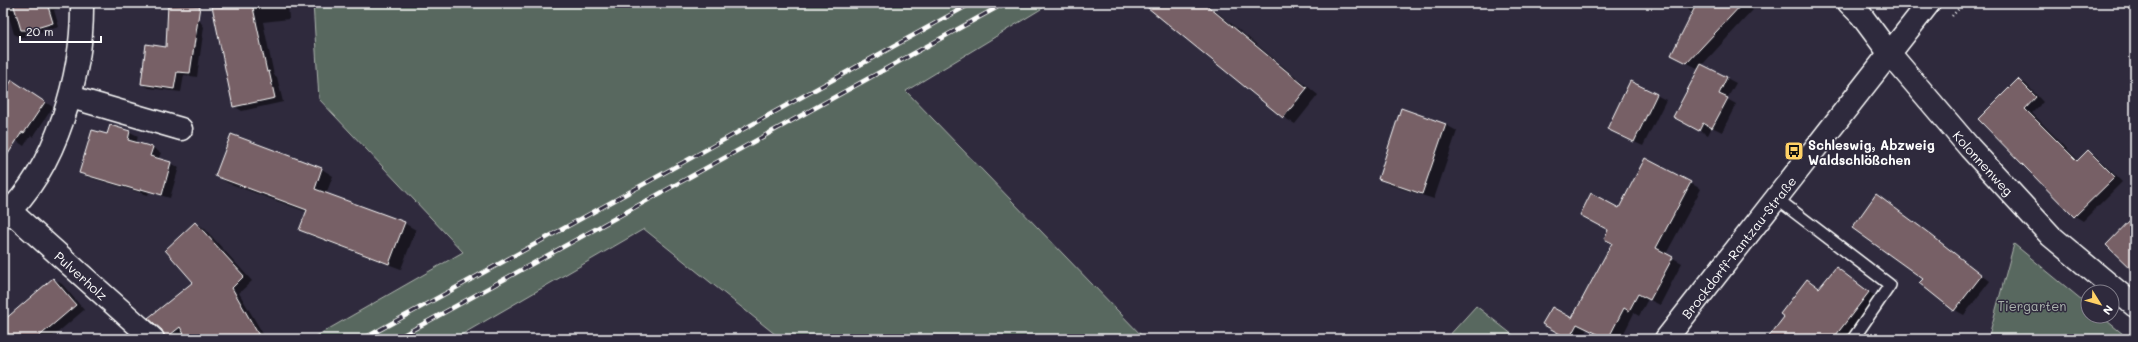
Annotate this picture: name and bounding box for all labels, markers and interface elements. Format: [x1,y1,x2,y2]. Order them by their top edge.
scale bar [20,18,101,44]
text: 20 m [26,23,54,39]
street label: Kolonnenweg [1950,127,2018,199]
place label: Schleswig, Abzweig Waldschlößchen [1808,136,1935,168]
bus stop icon: Schleswig, Abzweig Waldschlößchen [1783,140,1805,162]
street label: Brockdorff-Rantzau-Straße [1677,172,1799,322]
street label: Pulverholz [51,247,112,303]
north arrow [2080,284,2120,324]
park label: Tiergarten [1998,297,2066,314]
text: N [2100,302,2117,318]

